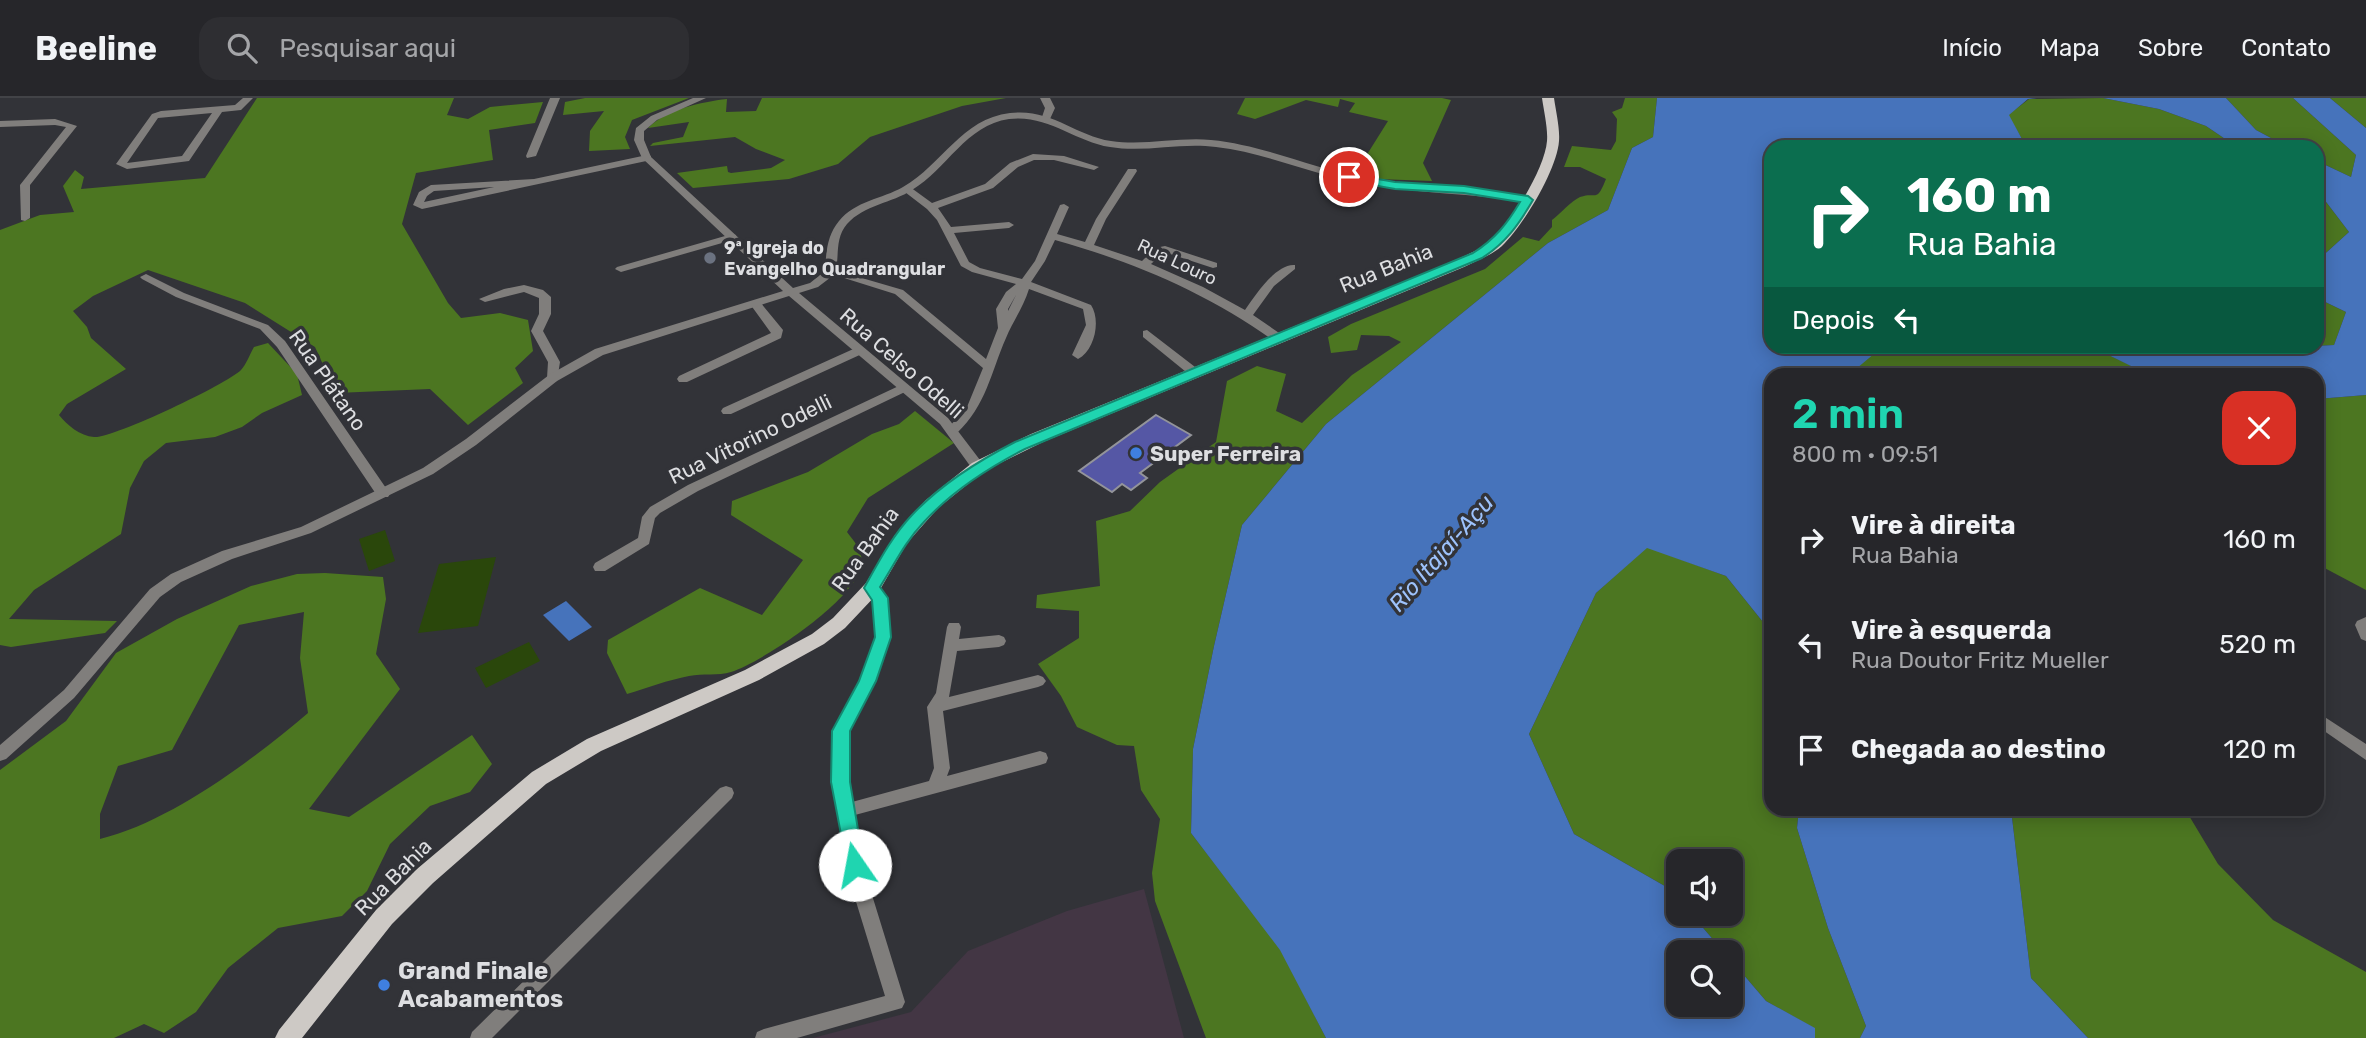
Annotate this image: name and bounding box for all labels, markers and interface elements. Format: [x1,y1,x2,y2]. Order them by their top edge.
search box [199,17,689,80]
text: Beeline [35,29,157,68]
icon: search [223,29,261,67]
text: Pesquisar aqui [279,33,456,64]
text: Início [1942,34,2002,62]
text: Mapa [2040,34,2100,62]
text: Sobre [2138,34,2203,62]
text: Contato [2241,34,2331,62]
pin [1319,147,1379,207]
icon: arrive [1330,158,1368,196]
text: 160 m [1907,166,2052,224]
icon: right [1792,168,1883,259]
text: Rua Bahia [1907,225,2057,263]
street label: Rua Louro [1134,234,1220,290]
place label: 9ª Igreja do Evangelho Quadrangular [724,237,945,280]
street label: Rua Bahia [1336,238,1436,298]
marker: 9ª Igreja do Evangelho Quadrangular [702,250,718,266]
icon: left [1888,301,1926,339]
street label: Rua Celso Odelli [835,303,969,423]
text: Depois [1792,305,1874,336]
street label: Rua Plátano [284,325,372,435]
street label: Rua Vitorino Odelli [664,389,836,489]
text: 2 min [1792,389,1904,439]
button: close [2222,391,2296,465]
text: 800 m · 09:51 [1792,440,1938,468]
place label: Super Ferreira [1150,441,1301,466]
marker: Super Ferreira [1128,445,1144,461]
water label: Rio Itajaí-Açu [1383,489,1499,617]
street label: Rua Bahia [826,502,904,596]
text: Vire à direita [1851,510,2016,541]
icon: right [1792,521,1830,559]
text: 160 m [2223,524,2296,555]
text: Rua Bahia [1851,541,1959,569]
text: Vire à esquerda [1851,615,2052,646]
icon: left [1792,626,1830,664]
text: 520 m [2219,629,2296,660]
text: Rua Doutor Fritz Mueller [1851,646,2109,674]
icon: arrive [1792,731,1830,769]
text: Chegada ao destino [1851,734,2106,765]
text: 120 m [2224,734,2296,765]
position arrow [818,828,892,902]
street label: Rua Bahia [349,833,437,921]
map controls [1666,849,1743,1017]
button: sound [1666,849,1743,926]
button: search [1666,940,1743,1017]
place label: Grand Finale Acabamentos [398,957,563,1013]
marker: Grand Finale Acabamentos [376,977,392,993]

